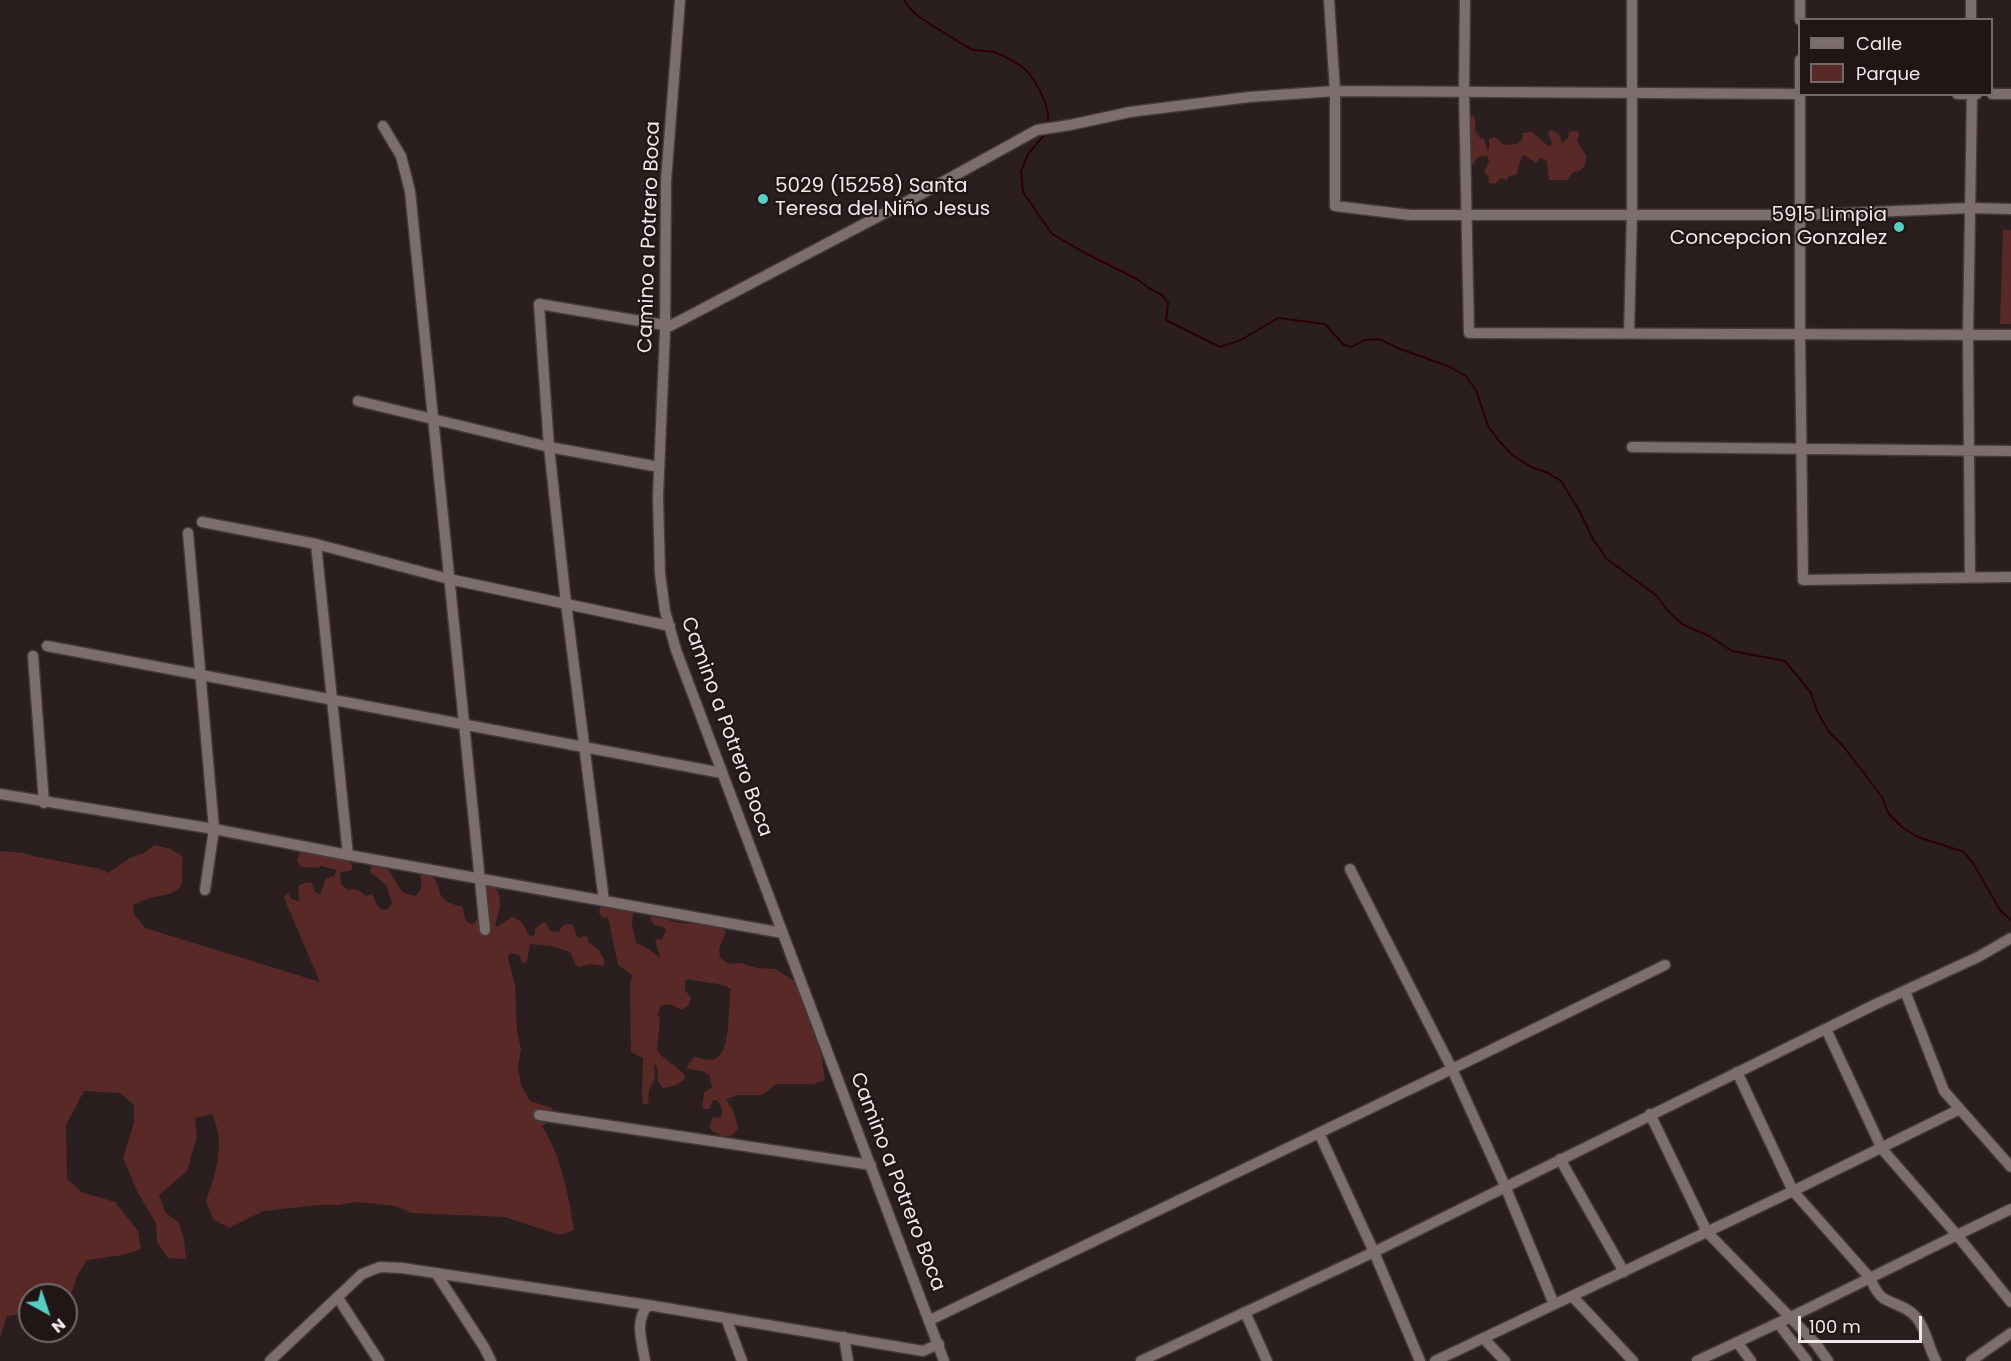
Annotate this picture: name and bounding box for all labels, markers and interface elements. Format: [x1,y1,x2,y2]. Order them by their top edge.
legend [1798,18,1993,96]
text: Calle [1856,31,1902,56]
text: Parque [1856,61,1920,86]
street label: Camino a Potrero Boca [634,121,666,353]
place label: 5029 (15258) Santa Teresa del Niño Jesus [775,175,990,222]
marker: 5029 (15258) Santa Teresa del Niño Jesus [756,192,770,206]
place label: 5915 Limpia Concepcion Gonzalez [1670,204,1887,251]
marker: 5915 Limpia Concepcion Gonzalez [1892,220,1906,234]
street label: Camino a Potrero Boca [675,614,777,840]
street label: Camino a Potrero Boca [844,1069,950,1295]
north arrow [18,1283,78,1343]
scale bar [1801,1304,1926,1342]
text: N [47,1313,71,1338]
text: 100 m [1809,1314,1861,1339]

